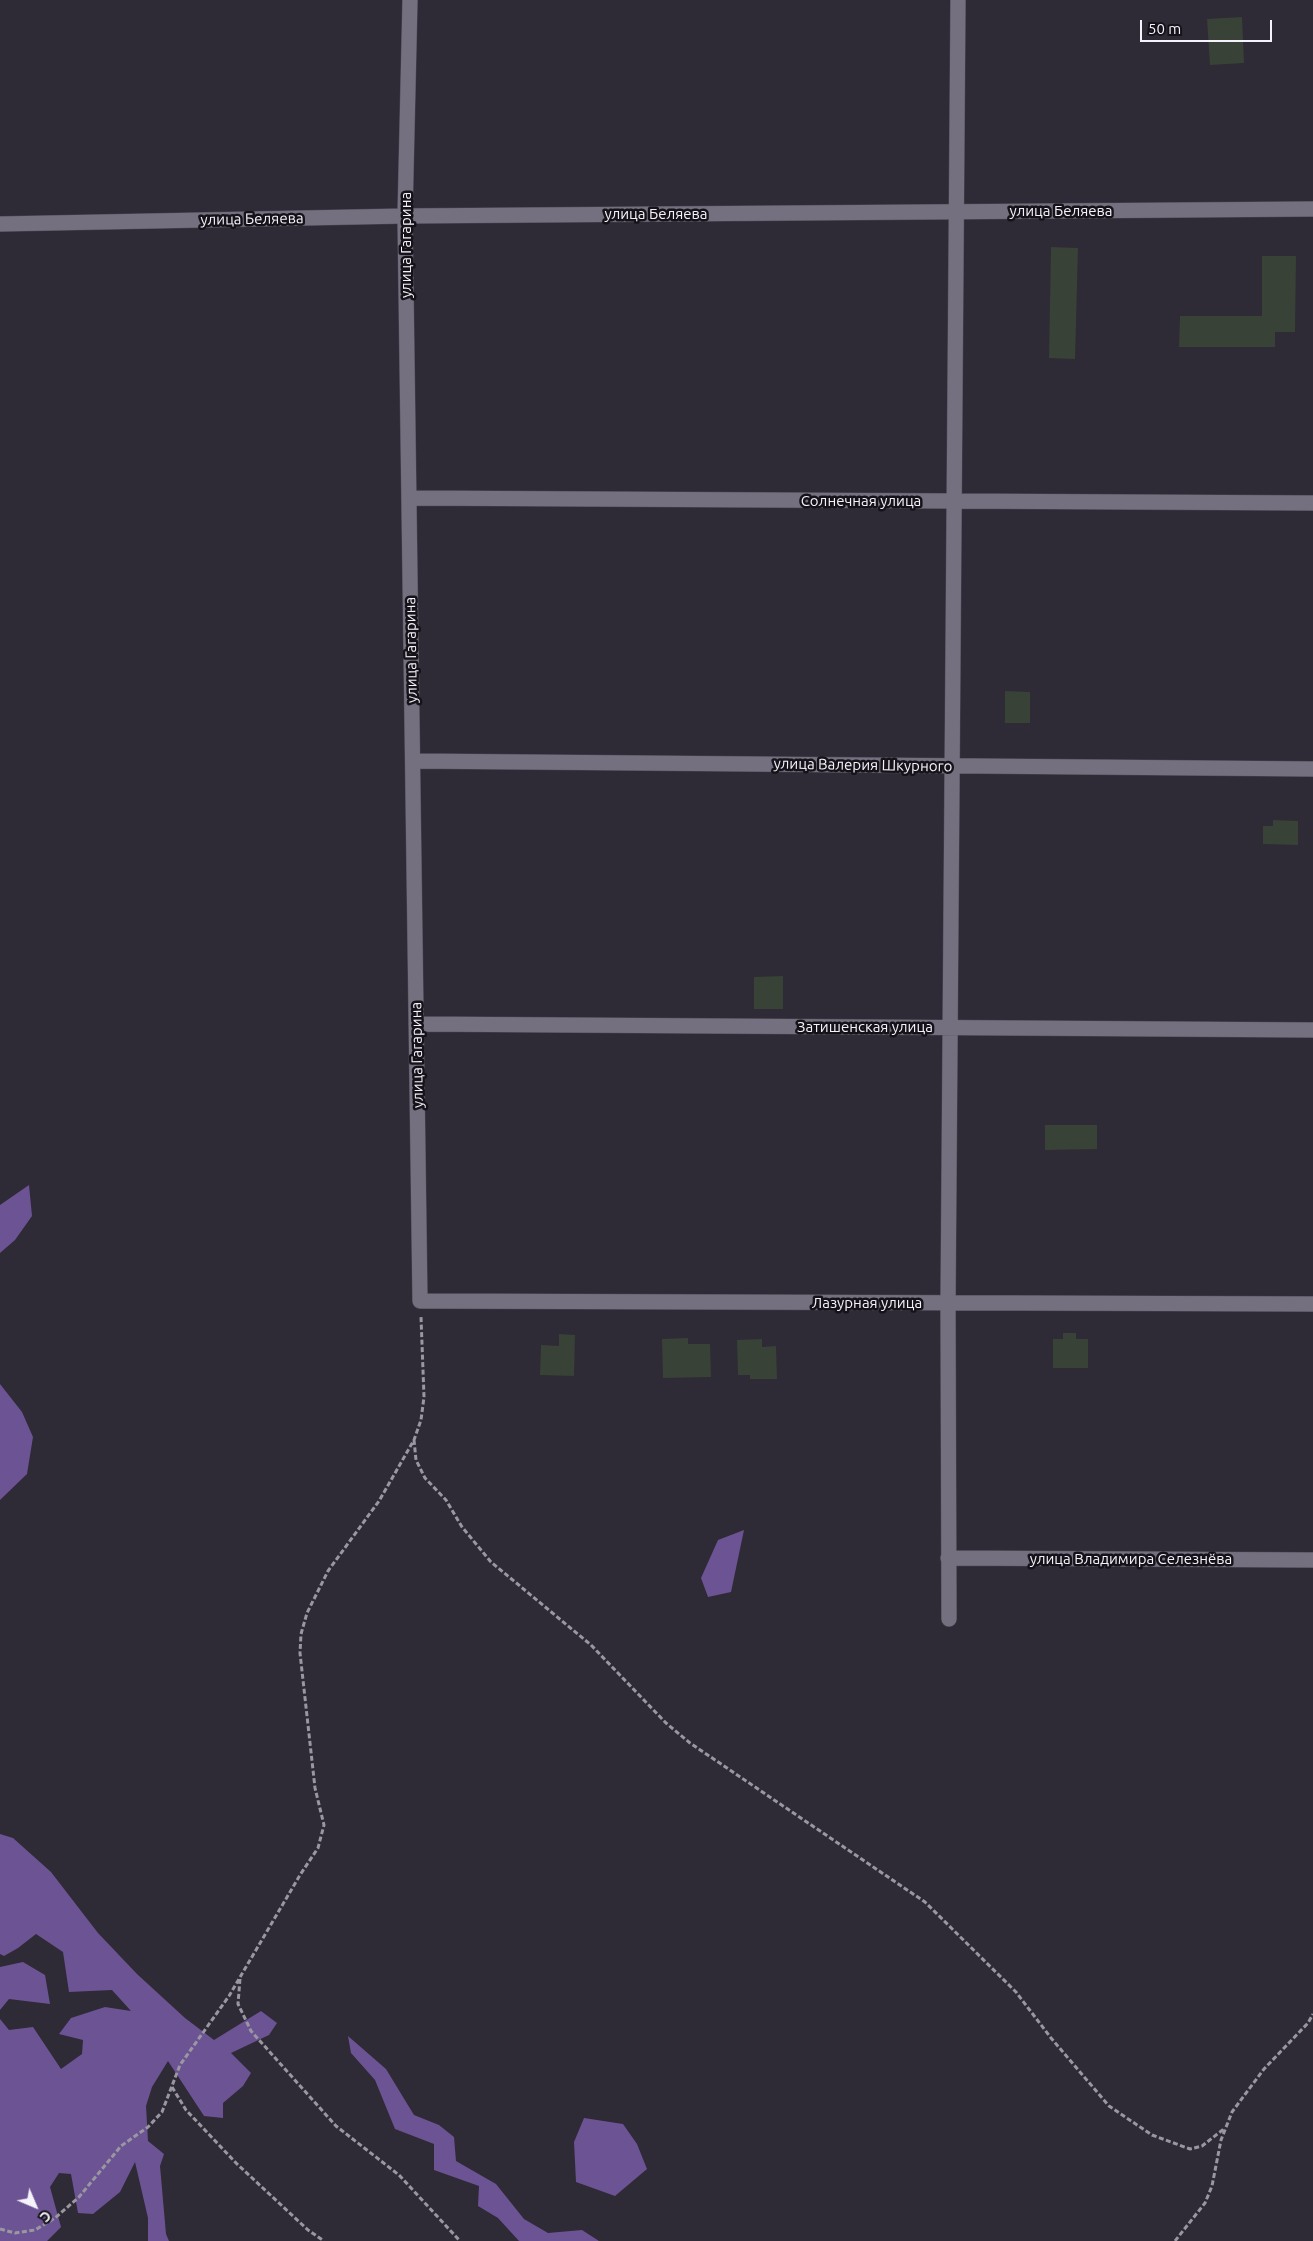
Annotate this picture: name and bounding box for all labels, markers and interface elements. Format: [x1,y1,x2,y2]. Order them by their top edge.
scale bar [1143,10,1276,42]
text: 50 m [1148,20,1181,37]
street label: улица Гагарина [397,192,415,298]
street label: улица Беляева [1009,202,1113,220]
street label: улица Беляева [604,205,708,223]
street label: улица Беляева [200,209,304,229]
street label: Солнечная улица [801,492,921,510]
street label: улица Гагарина [401,597,421,703]
street label: улица Валерия Шкурного [774,754,952,776]
street label: улица Гагарина [407,1002,427,1108]
street label: Затишенская улица [797,1018,933,1036]
street label: Лазурная улица [812,1294,922,1312]
street label: улица Владимира Селезнёва [1030,1550,1232,1568]
north arrow [10,2181,60,2231]
text: С [37,2208,54,2225]

